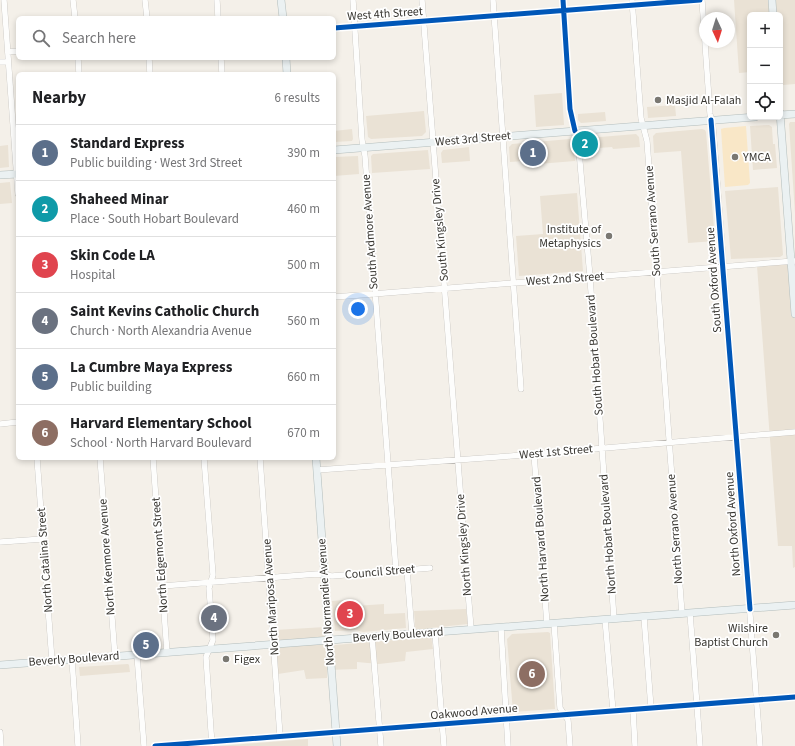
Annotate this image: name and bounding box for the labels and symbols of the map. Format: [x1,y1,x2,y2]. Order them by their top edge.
street label: West 4th Street [347,3,423,25]
north arrow [699,12,735,48]
place label: Masjid Al-Falah [666,92,741,109]
marker: Masjid Al-Falah [653,95,663,105]
street label: West 3rd Street [435,127,511,151]
pin: 2 [572,129,598,159]
pin: 1 [520,138,546,168]
place label: YMCA [742,149,771,166]
marker: YMCA [730,152,740,162]
street label: South Serrano Avenue [641,165,665,277]
street label: South Ardmore Avenue [357,174,383,290]
street label: South Kingsley Drive [427,178,453,282]
place label: Institute of Metaphysics [539,221,601,252]
street label: South Oxford Avenue [702,227,726,333]
marker: Institute of Metaphysics [604,231,614,241]
street label: West 2nd Street [525,268,605,290]
street label: South Hobart Boulevard [582,294,608,416]
your location [348,299,368,319]
street label: West 1st Street [518,440,594,464]
street label: North Oxford Avenue [721,471,745,577]
street label: North Hobart Boulevard [595,473,621,595]
street label: North Serrano Avenue [663,473,687,585]
street label: North Harvard Boulevard [528,476,554,602]
street label: North Kingsley Drive [452,493,476,596]
street label: North Edgemont Street [147,497,173,613]
street label: North Kenmore Avenue [94,498,120,616]
street label: North Catalina Street [33,507,57,613]
street label: North Mariposa Avenue [258,538,284,656]
street label: North Normandie Avenue [313,538,339,666]
street label: Council Street [344,560,416,584]
pin: 3 [337,599,363,629]
pin: 4 [201,603,227,633]
place label: Wilshire Baptist Church [694,620,768,651]
street label: Beverly Boulevard [352,623,444,647]
pin: 5 [133,630,159,660]
marker: Wilshire Baptist Church [771,630,781,640]
street label: Beverly Boulevard [28,647,120,671]
place label: Figex [234,651,261,668]
marker: Figex [221,654,231,664]
pin: 6 [519,659,545,689]
street label: Oakwood Avenue [430,700,518,724]

